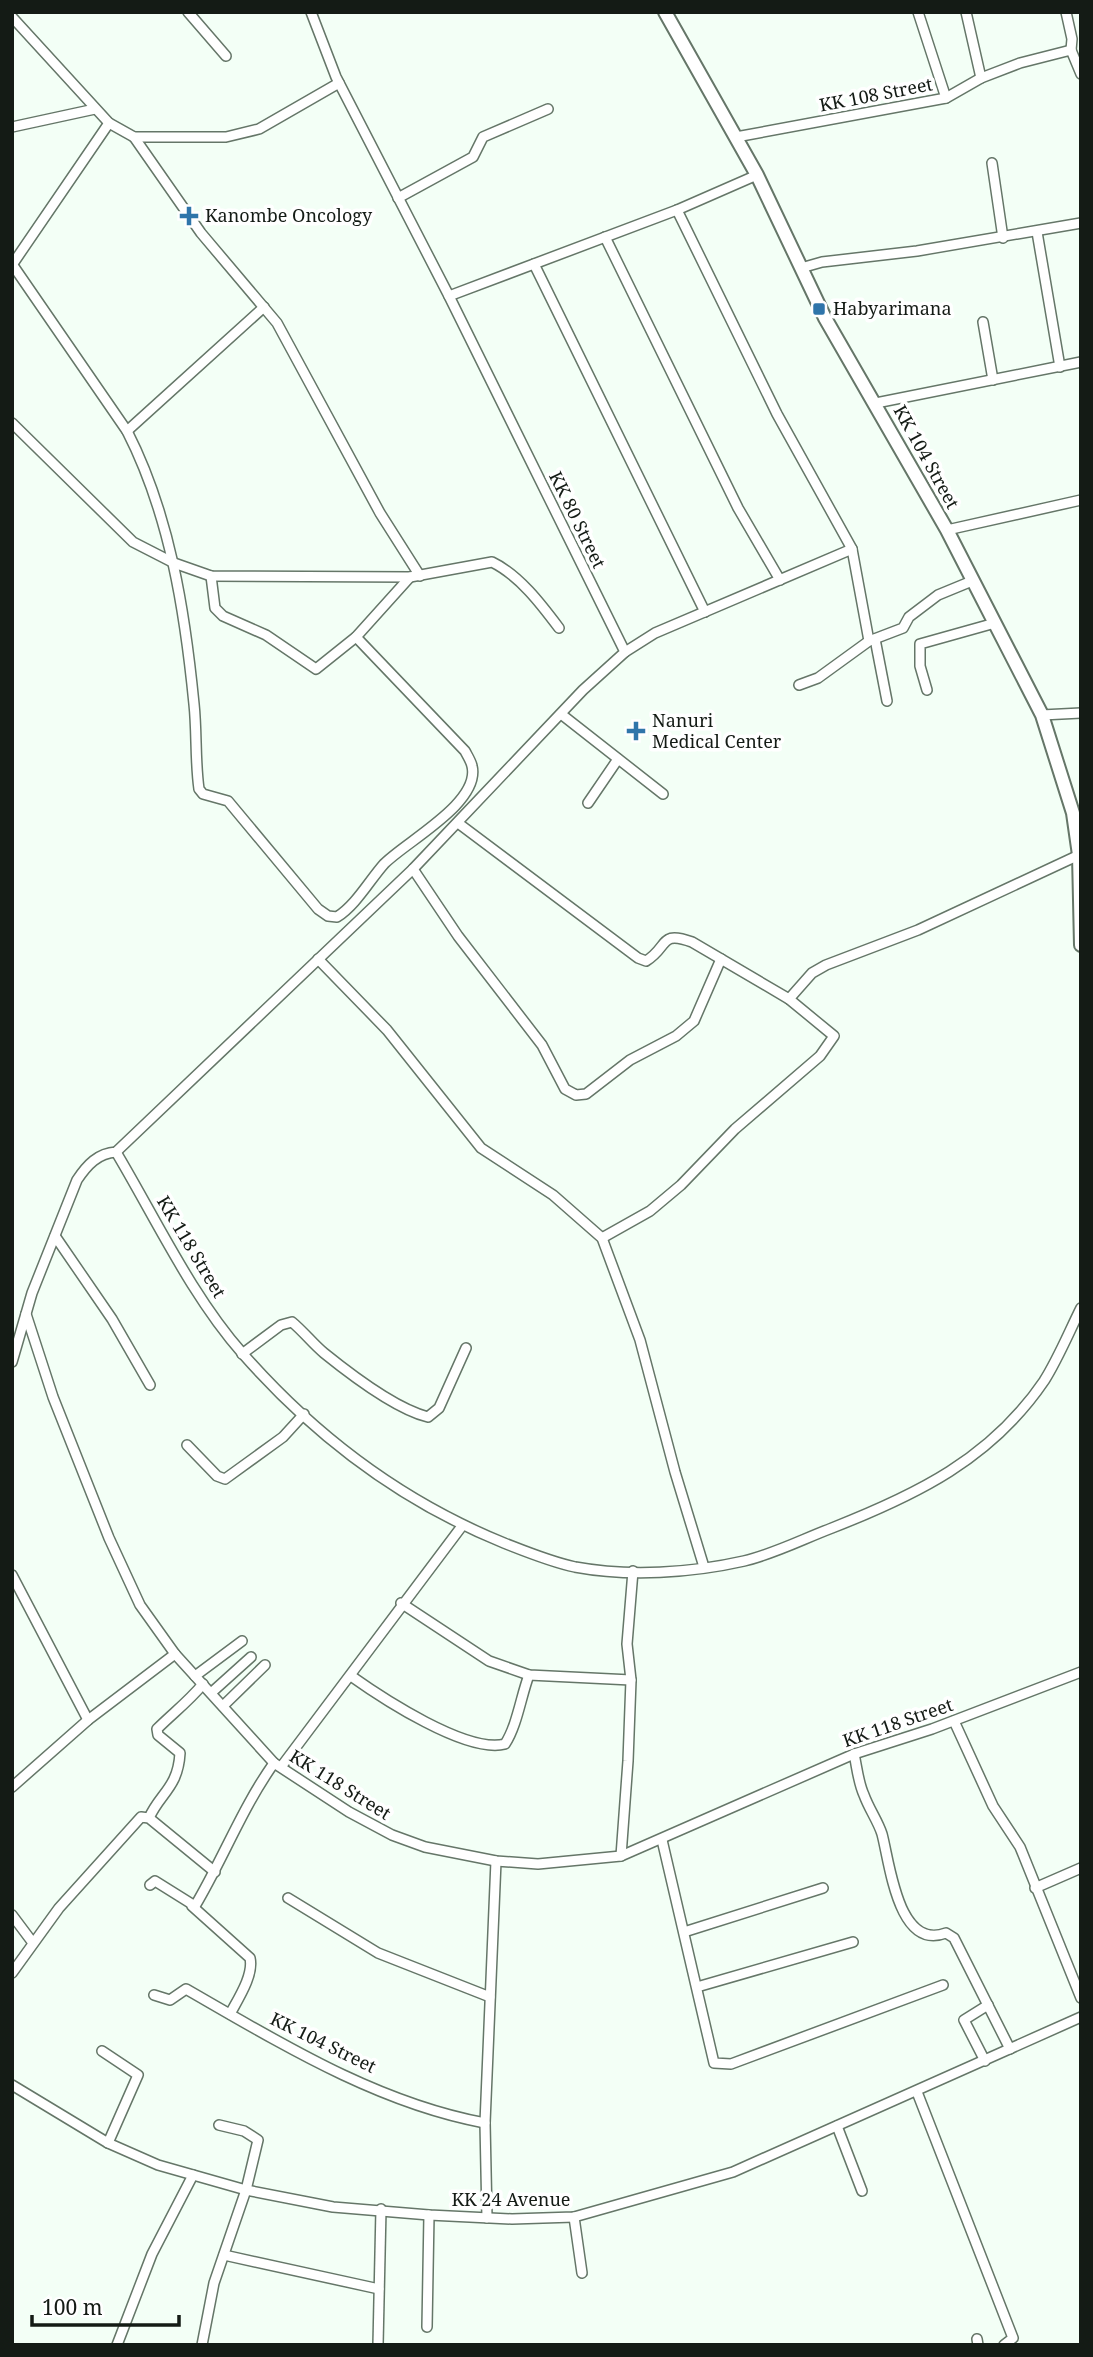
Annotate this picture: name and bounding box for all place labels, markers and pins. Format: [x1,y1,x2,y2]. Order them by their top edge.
place label: Kanombe Oncology [205,203,373,227]
marker: Kanombe Oncology [179,206,199,226]
place label: Habyarimana [833,296,952,320]
marker: Habyarimana [811,301,827,317]
place label: Nanuri Medical Center [652,708,782,753]
marker: Nanuri Medical Center [626,721,646,741]

